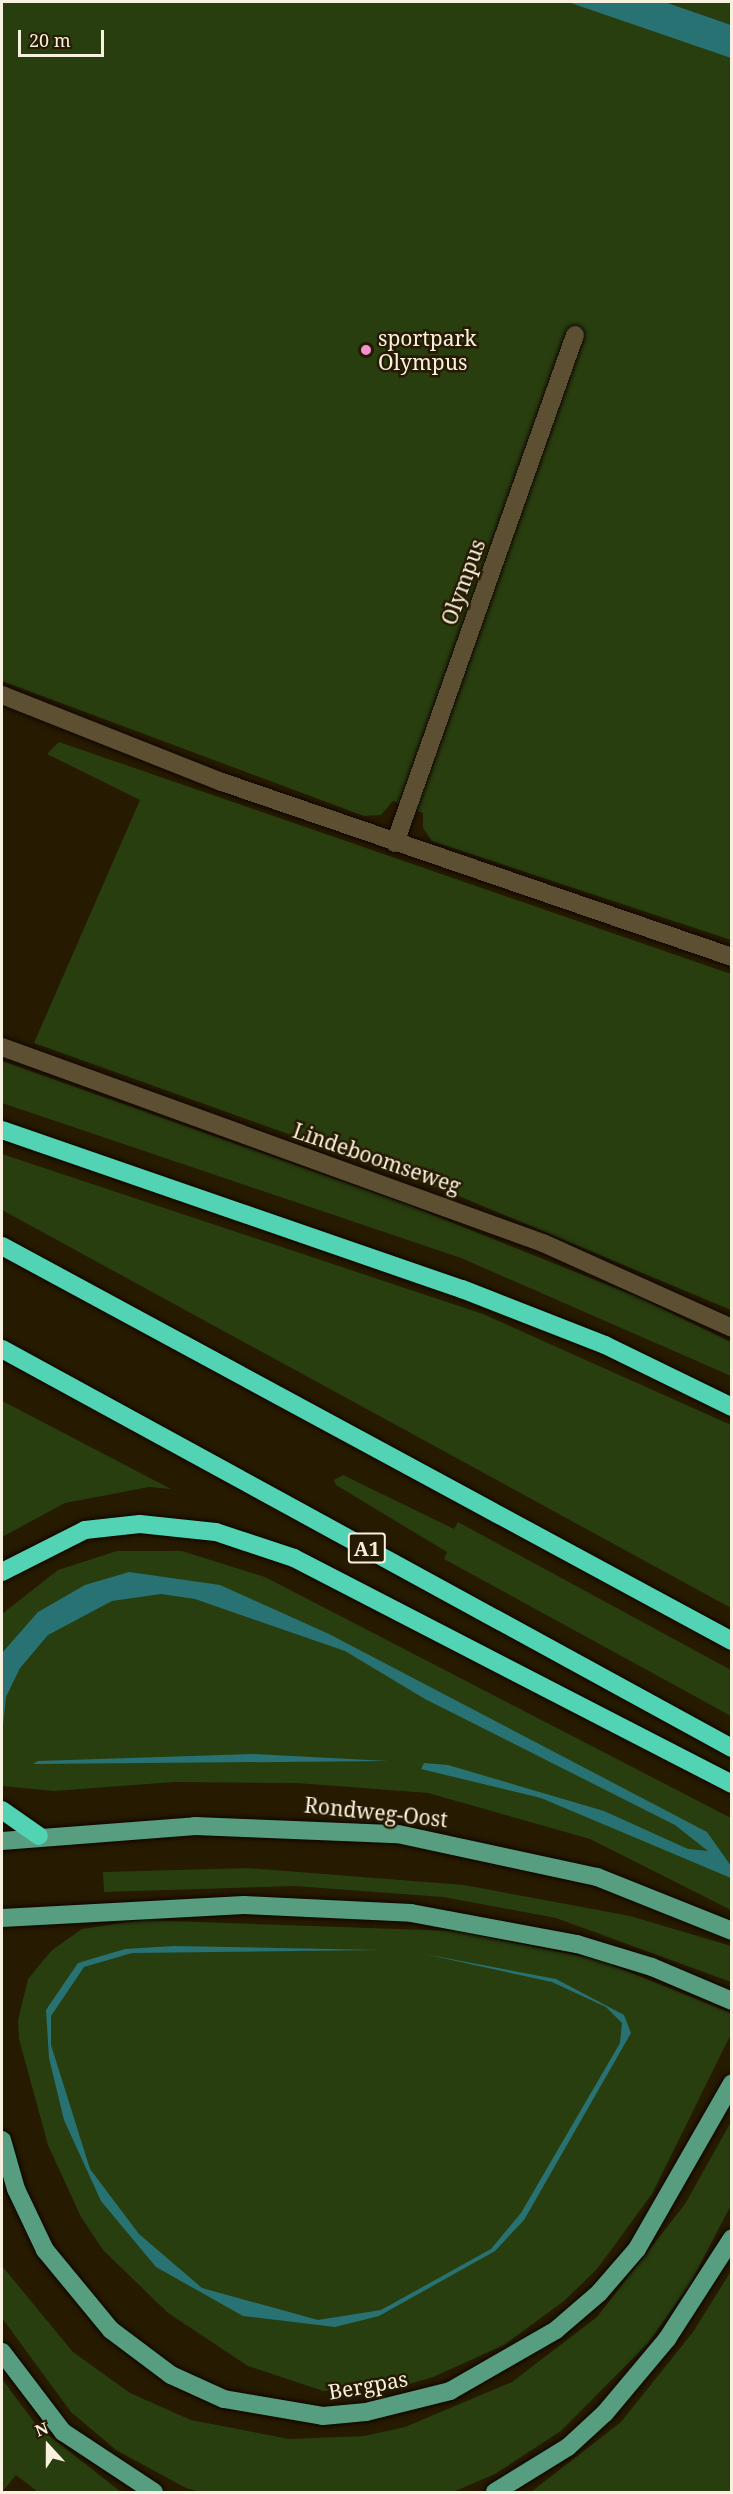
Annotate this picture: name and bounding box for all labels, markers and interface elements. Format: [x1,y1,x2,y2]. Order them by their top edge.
scale bar [21,18,106,56]
text: 20 m [29,28,71,52]
place label: sportpark Olympus [378,325,477,375]
marker: sportpark Olympus [359,343,373,357]
street label: Olympus [436,536,490,628]
street label: Lindeboomseweg [290,1117,464,1199]
road number: A1 [348,1531,386,1565]
street label: Rondweg-Oost [303,1792,449,1832]
street label: Bergpas [326,2366,410,2404]
north arrow [18,2416,78,2476]
text: N [32,2417,51,2442]

